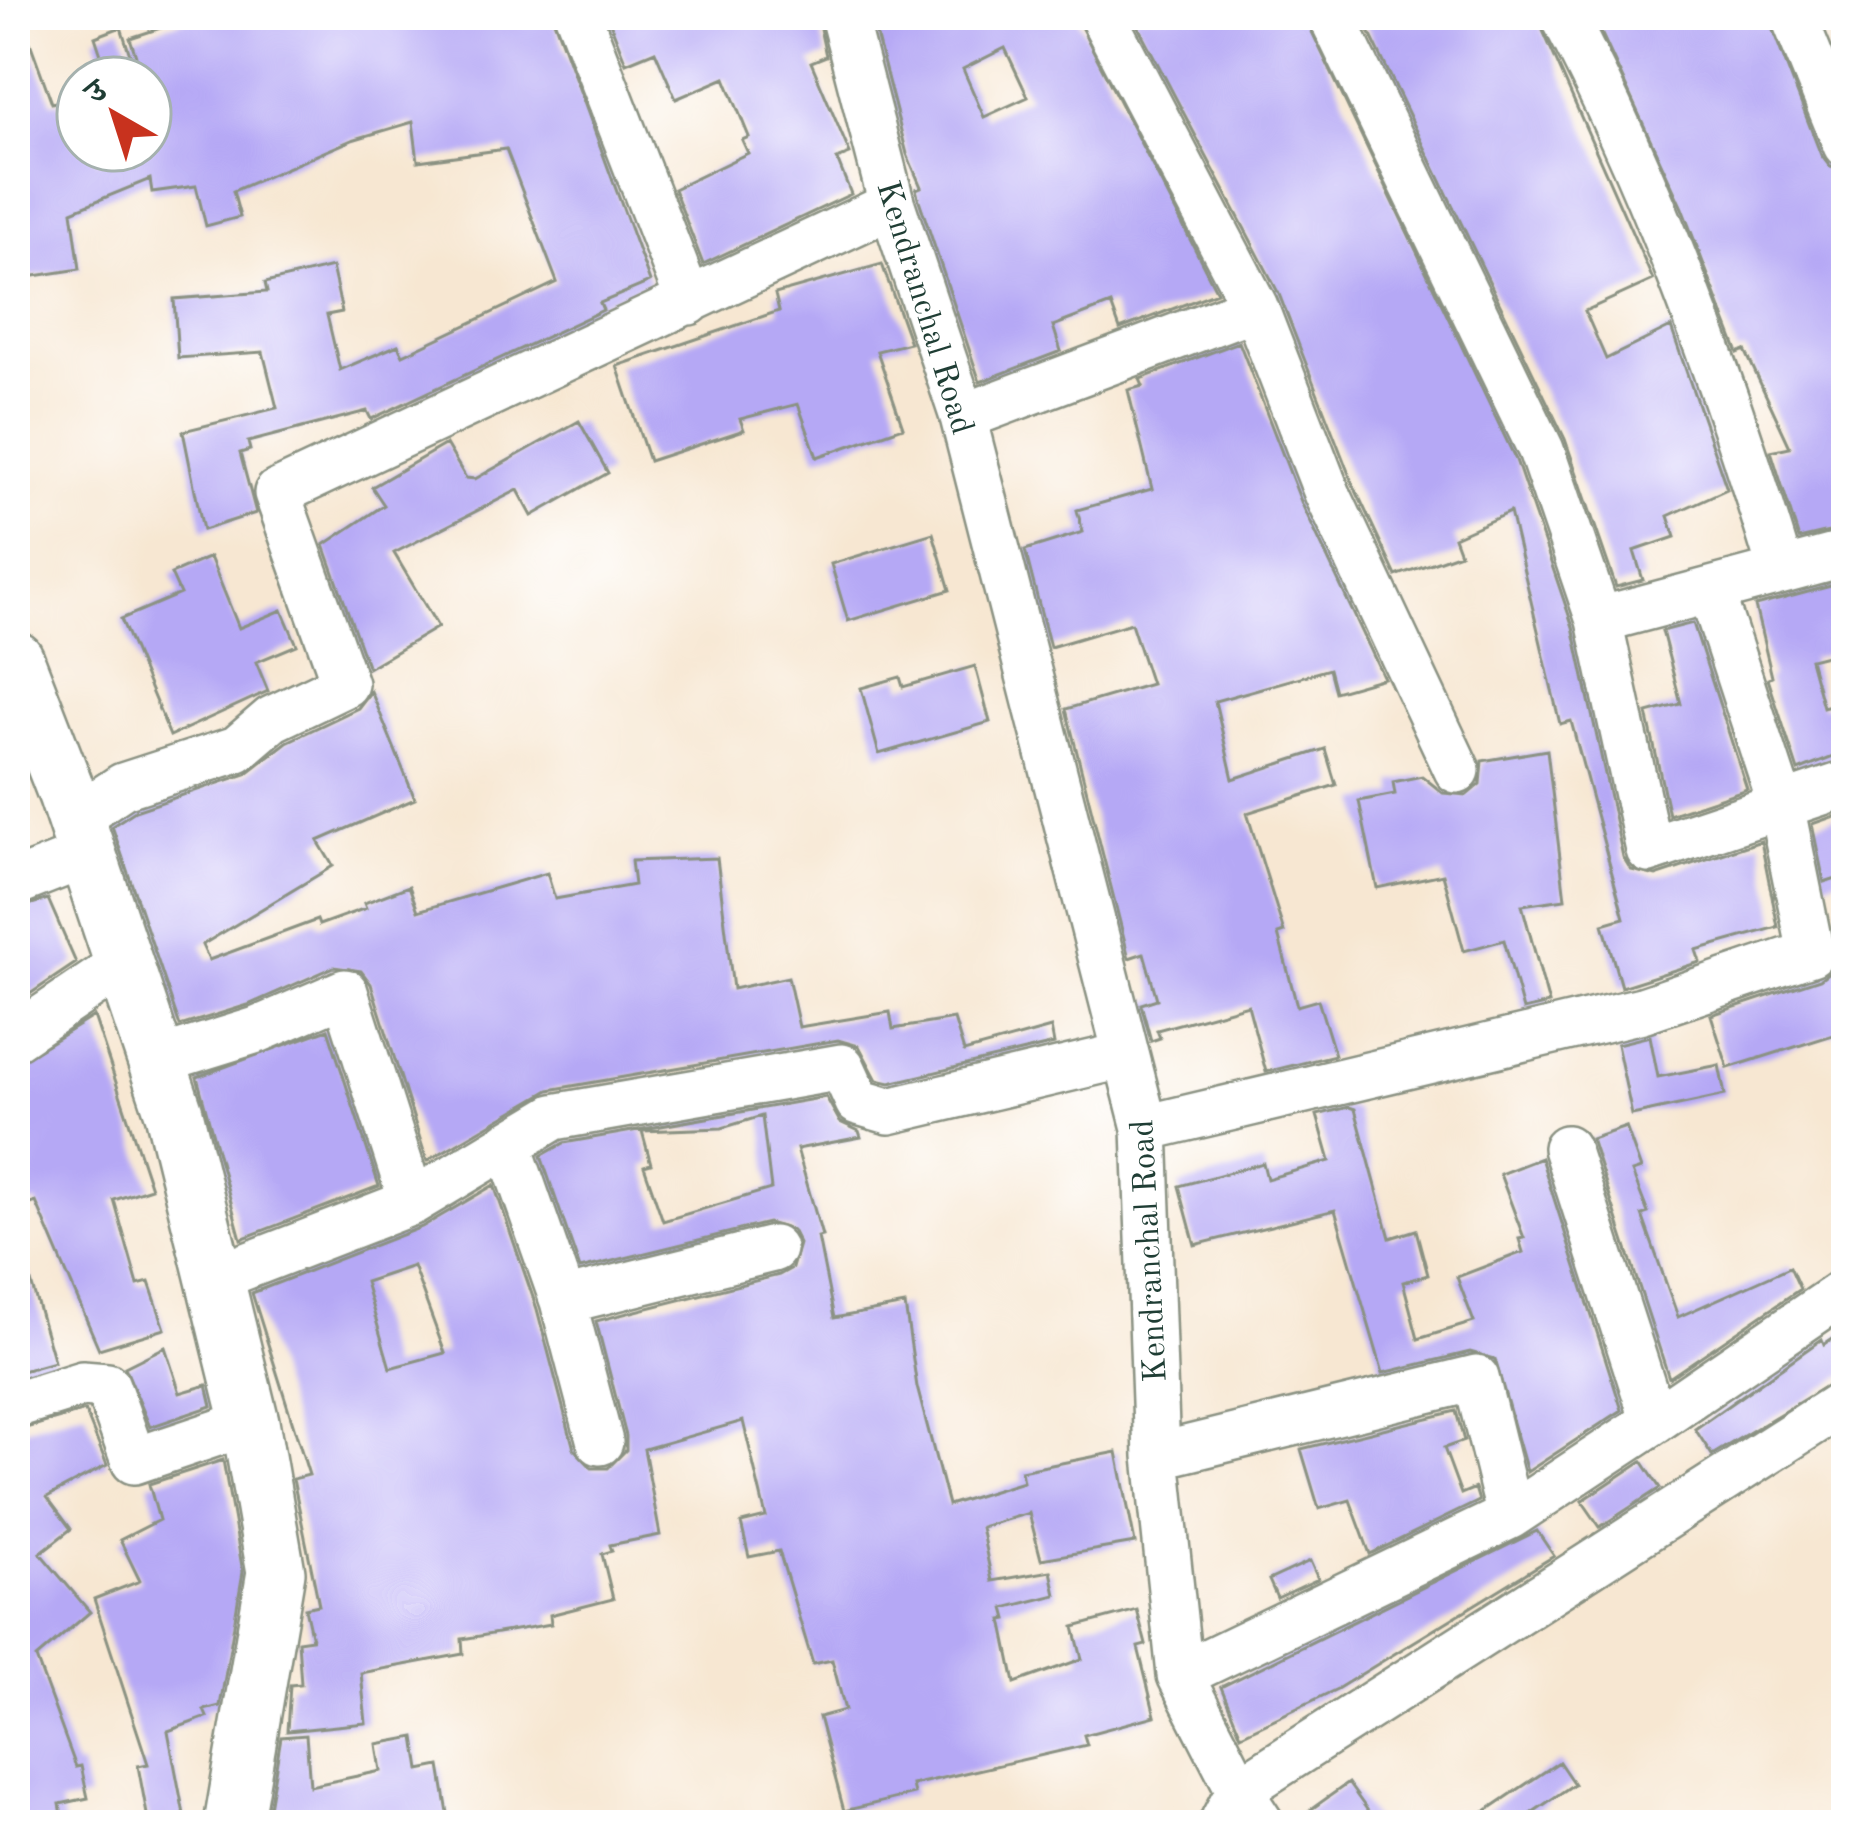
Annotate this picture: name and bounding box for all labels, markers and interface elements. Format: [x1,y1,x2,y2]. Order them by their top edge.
north arrow [54,54,174,174]
text: उ [79,74,116,113]
street label: Kendranchal Road [869,177,978,439]
street label: Kendranchal Road [1127,1119,1174,1383]

